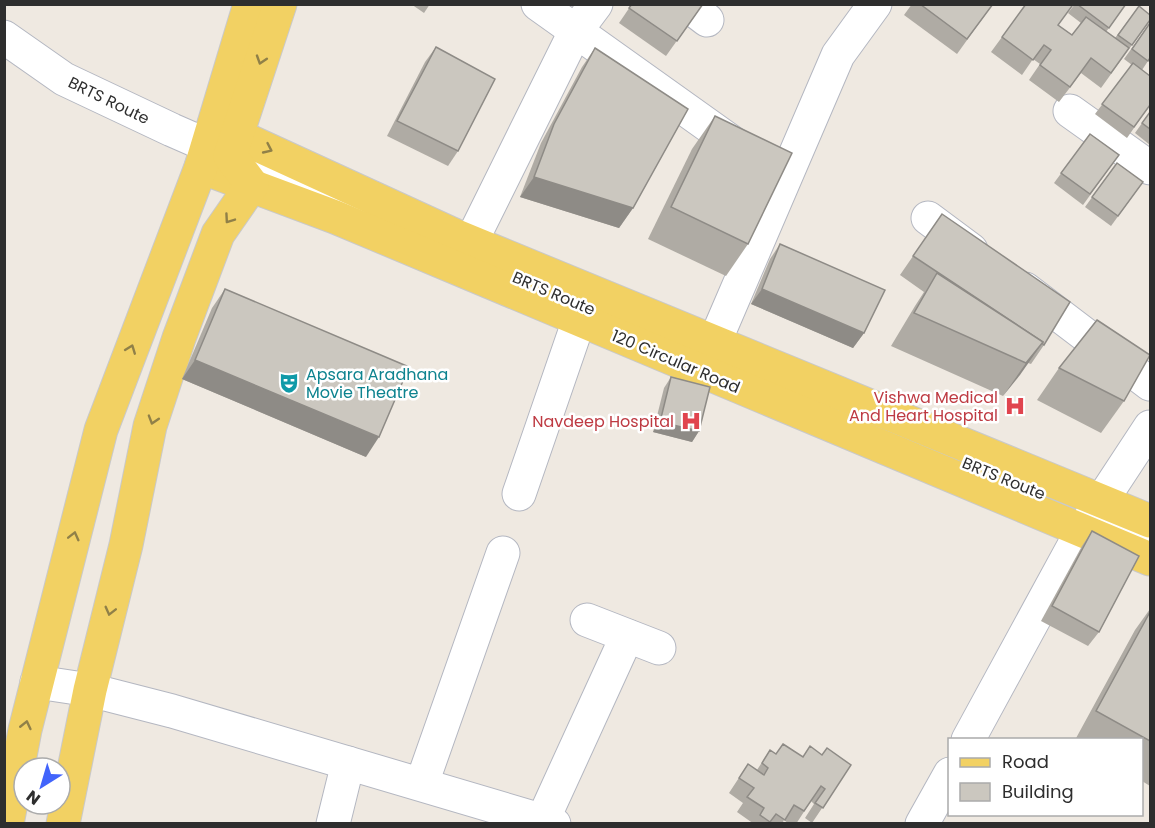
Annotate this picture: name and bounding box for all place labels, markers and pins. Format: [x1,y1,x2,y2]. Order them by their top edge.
place label: Apsara Aradhana Movie Theatre [306,363,448,404]
theatre icon: Apsara Aradhana Movie Theatre [277,371,301,395]
place label: Vishwa Medical And Heart Hospital [849,386,998,427]
hospital icon: Vishwa Medical And Heart Hospital [1003,394,1027,418]
hospital icon: Navdeep Hospital [679,409,703,433]
place label: Navdeep Hospital [532,410,674,433]

